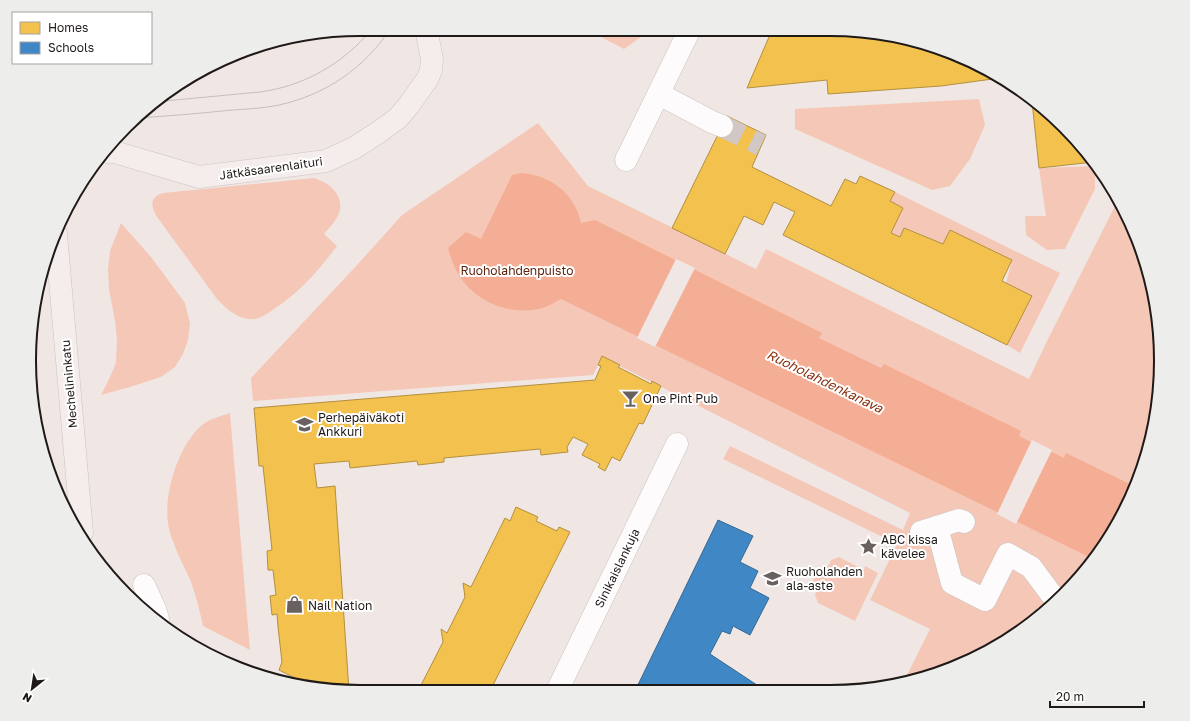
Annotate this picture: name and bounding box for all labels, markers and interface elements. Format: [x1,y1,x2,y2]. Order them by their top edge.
legend [12,12,152,64]
text: Homes [48,20,88,35]
text: Schools [48,40,94,55]
street label: Jätkäsaarenlaituri [218,153,324,183]
park label: Ruoholahdenpuisto [461,263,573,278]
street label: Mechelininkatu [58,339,80,429]
water label: Ruoholahdenkanava [764,346,886,416]
bar icon: One Pint Pub [620,388,640,408]
place label: One Pint Pub [643,391,718,406]
place label: Perhepäiväkoti Ankkuri [318,410,404,439]
school or university icon: Perhepäiväkoti Ankkuri [295,414,315,434]
street label: Sinikaislankuja [591,526,643,610]
place label: ABC kissa kävelee [881,532,938,561]
place icon: ABC kissa kävelee [858,536,878,556]
place label: Ruoholahden ala-aste [786,564,863,593]
school or university icon: Ruoholahden ala-aste [763,568,783,588]
shop icon: Nail Nation [285,595,305,615]
place label: Nail Nation [308,598,372,613]
north arrow [12,669,52,709]
scale bar [1050,683,1144,709]
text: 20 m [1056,689,1084,704]
text: N [20,690,34,706]

